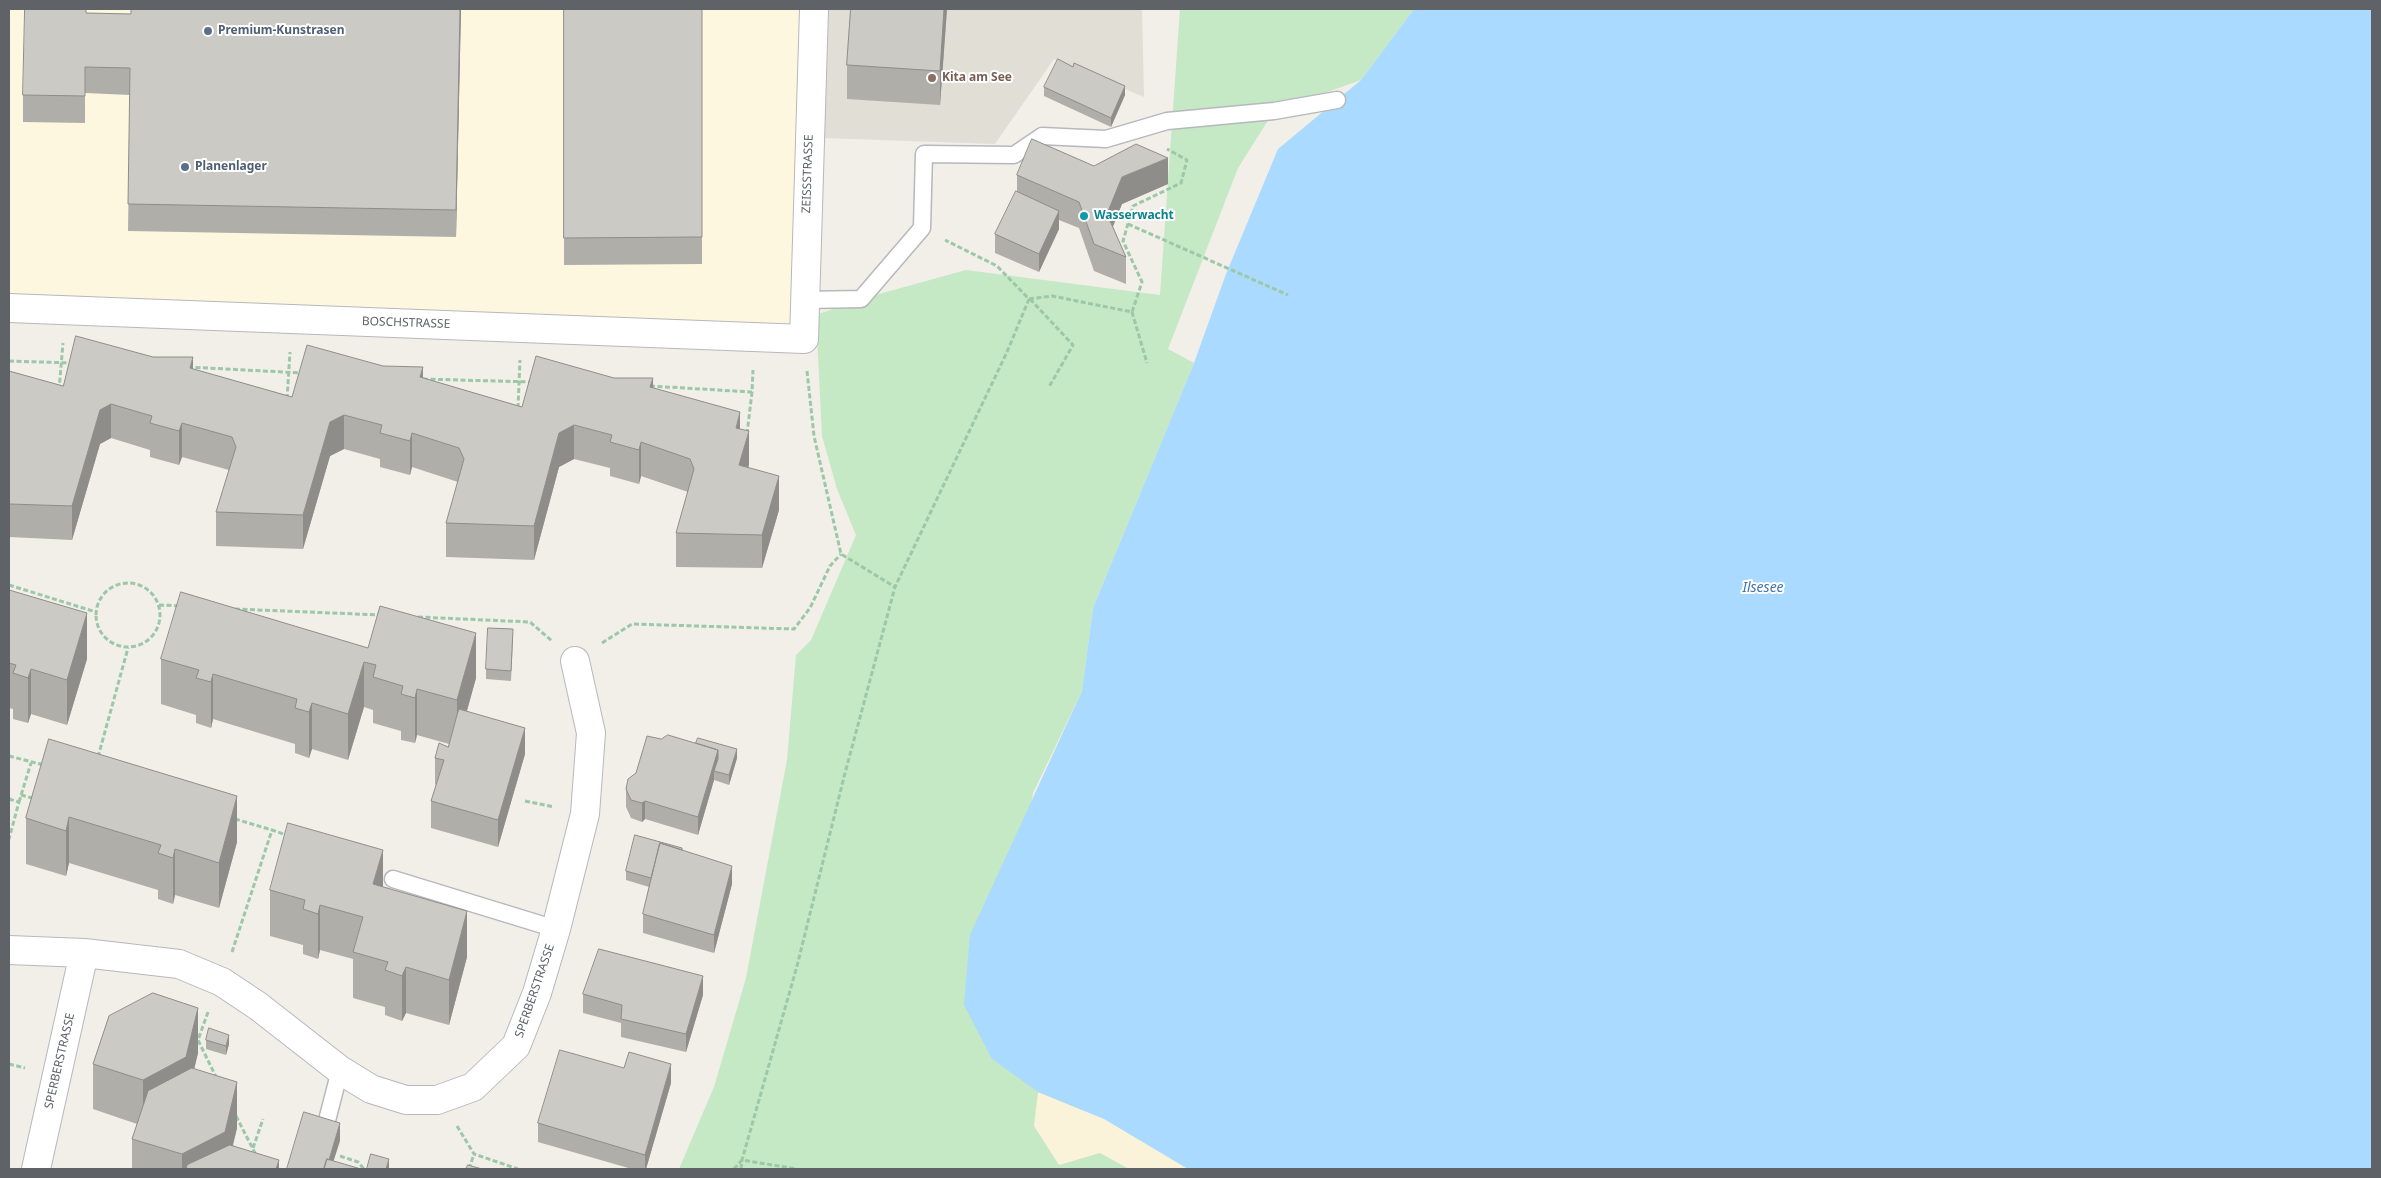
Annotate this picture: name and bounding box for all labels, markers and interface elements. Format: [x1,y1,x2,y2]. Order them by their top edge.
place label: Premium-Kunstrasen [218,24,344,38]
marker: Premium-Kunstrasen [202,25,214,37]
place label: Kita am See [942,71,1012,85]
marker: Kita am See [926,72,938,84]
street label: ZEISSSTRASSE [799,134,817,214]
place label: Planenlager [195,160,267,174]
marker: Planenlager [179,161,191,173]
place label: Wasserwacht [1094,209,1174,223]
marker: Wasserwacht [1078,210,1090,222]
street label: BOSCHSTRASSE [362,314,450,332]
water label: Ilsesee [1742,580,1784,596]
street label: SPERBERSTRASSE [512,942,558,1040]
street label: SPERBERSTRASSE [42,1012,78,1110]

